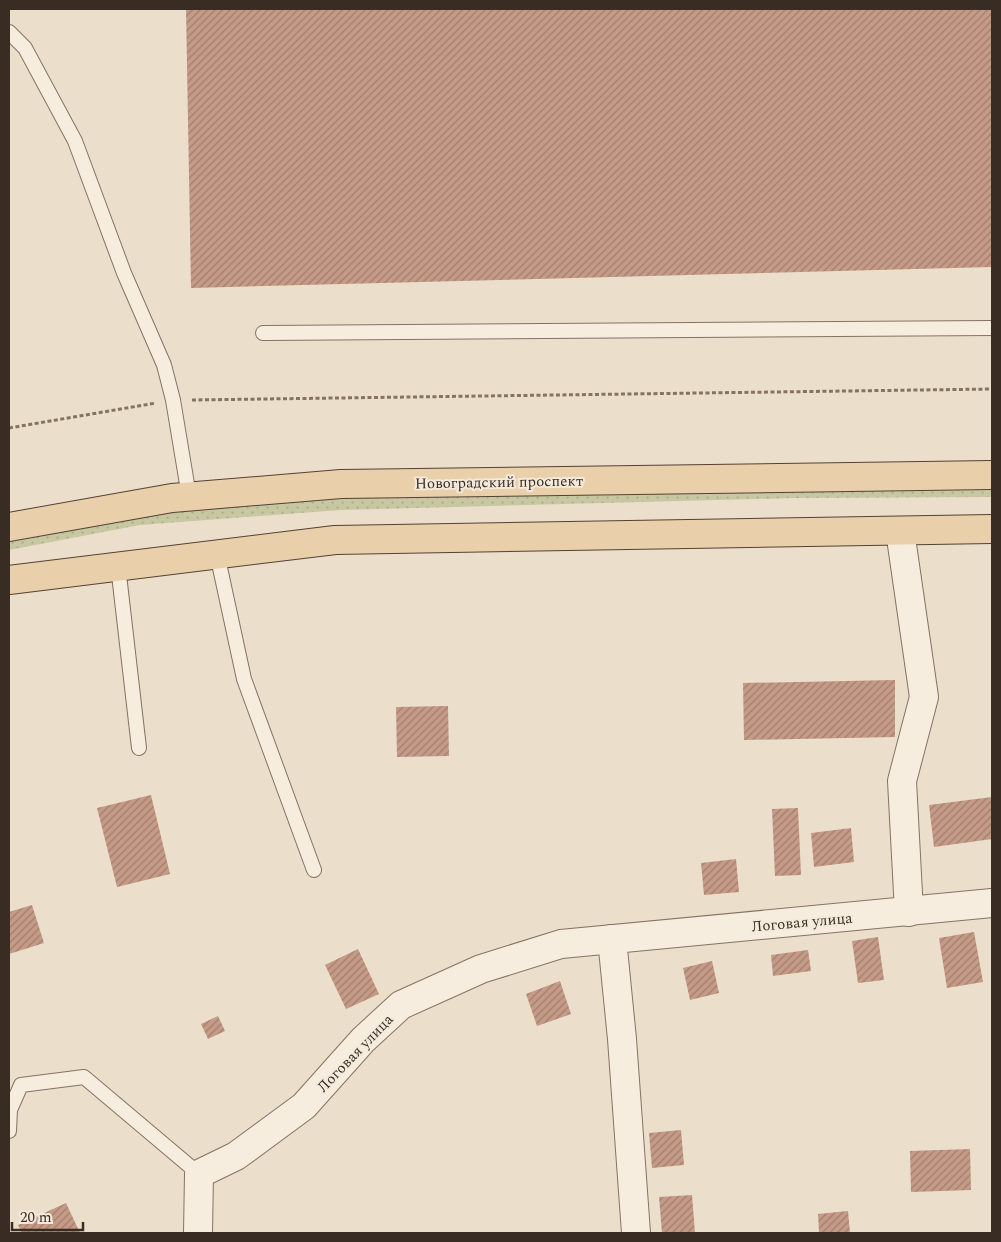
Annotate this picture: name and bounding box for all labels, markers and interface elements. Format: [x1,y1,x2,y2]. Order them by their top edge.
street label: Новоградский проспект [415,470,583,495]
street label: Логовая улица [751,907,854,938]
street label: Логовая улица [312,1008,399,1098]
scale bar [12,1200,84,1232]
text: 20 m [20,1206,52,1229]

